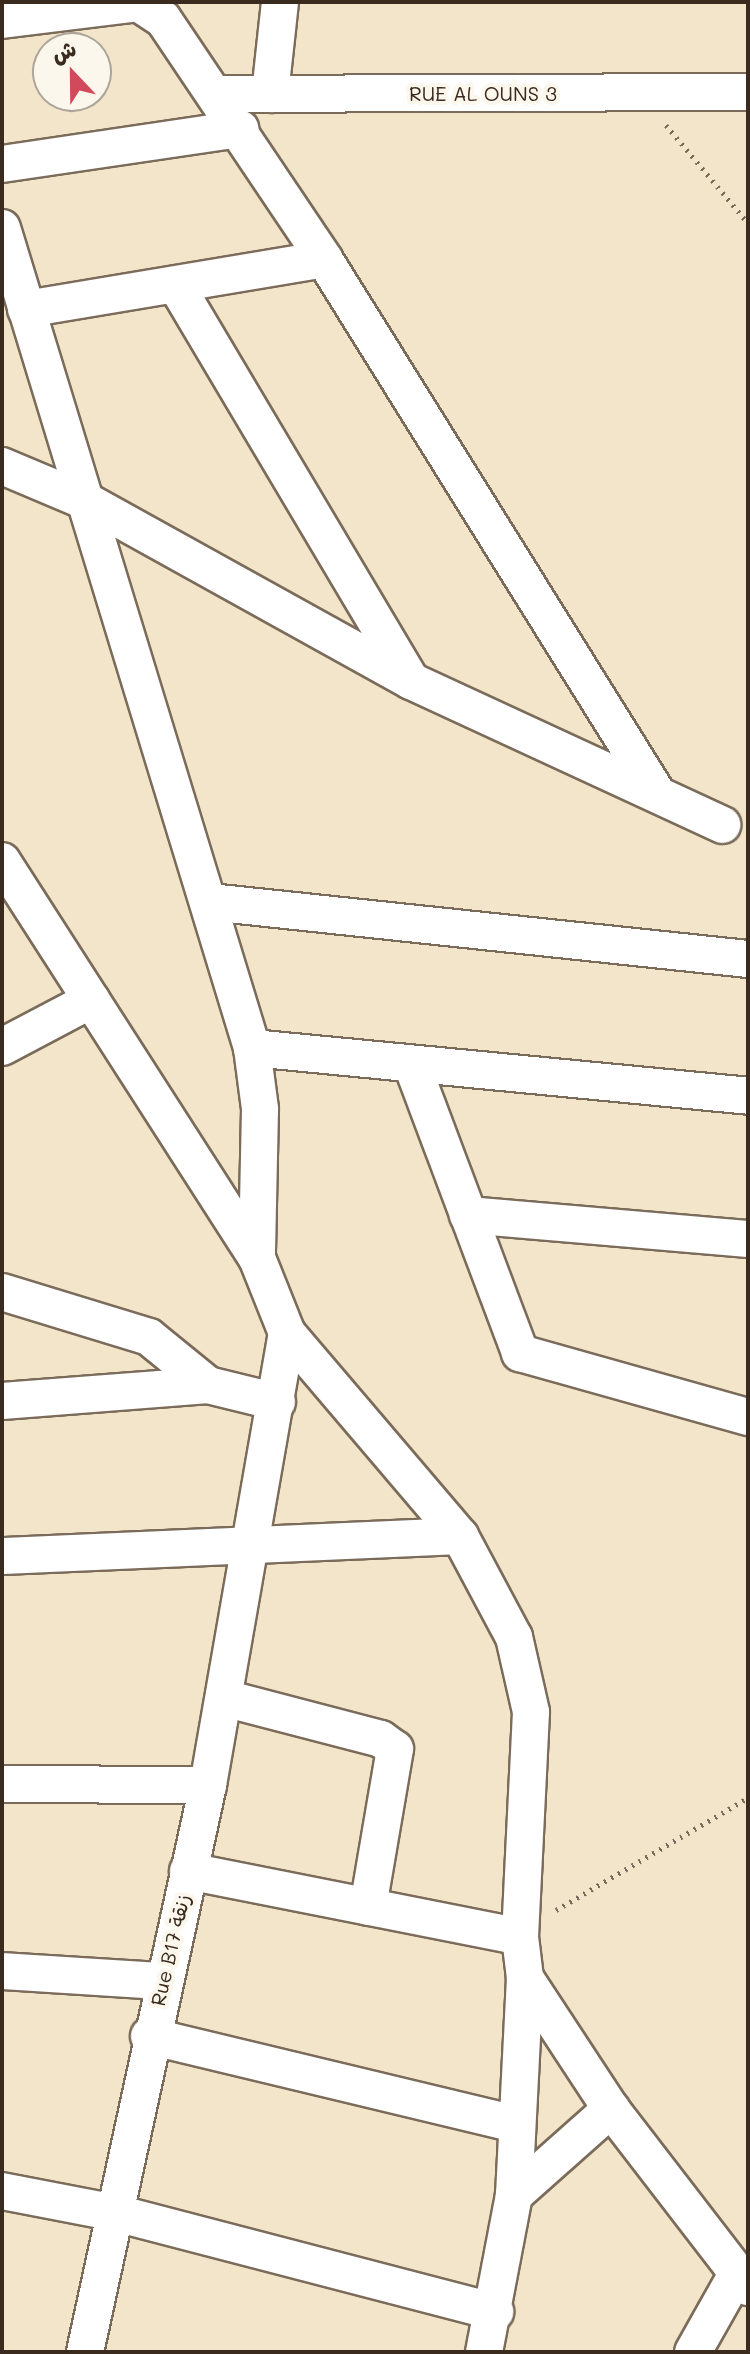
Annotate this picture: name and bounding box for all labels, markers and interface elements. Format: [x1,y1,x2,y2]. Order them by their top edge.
north arrow [32,32,112,112]
text: ش [47,33,80,69]
street label: RUE AL OUNS 3 [409,81,557,105]
street label: Rue B17 زنقة [145,1892,195,2008]

